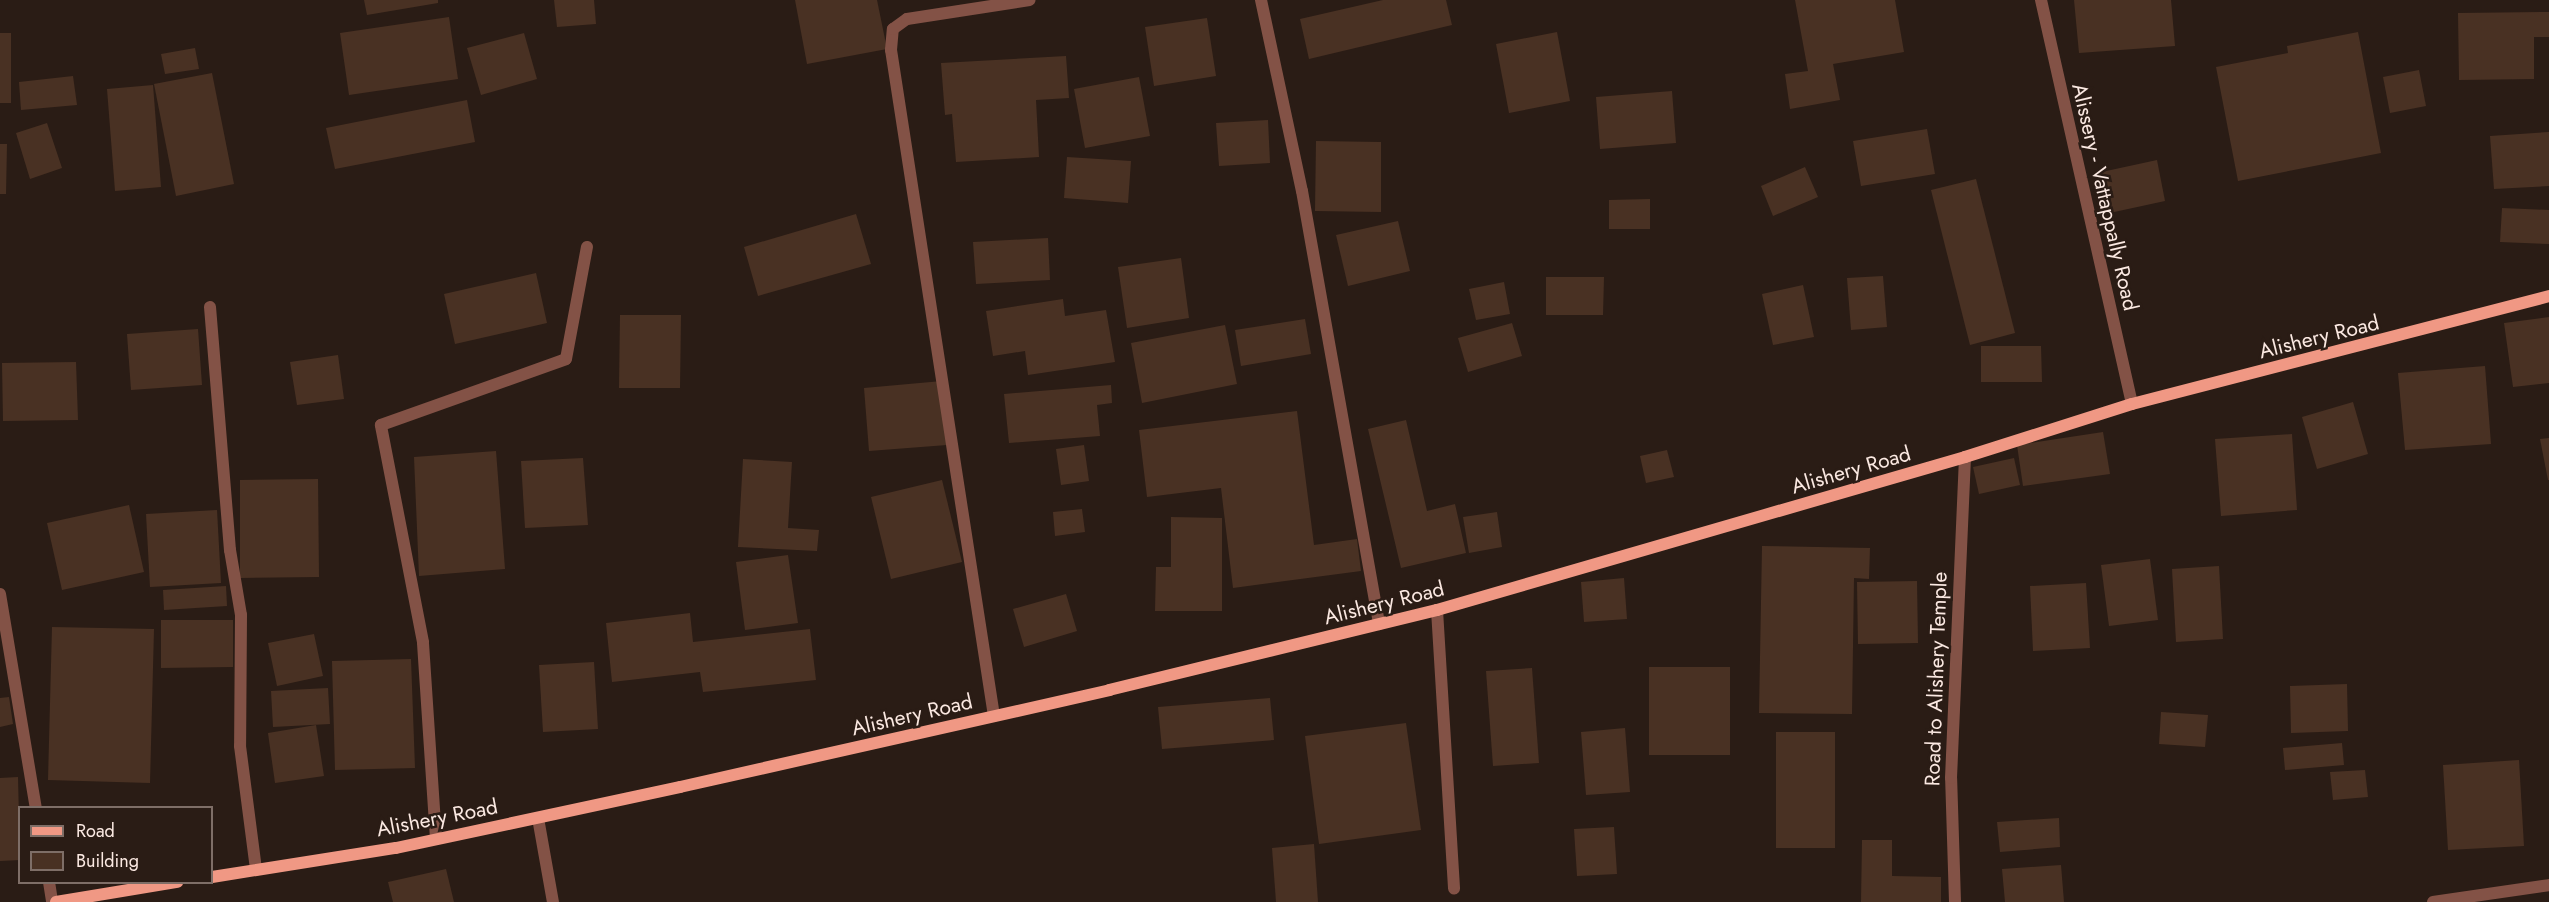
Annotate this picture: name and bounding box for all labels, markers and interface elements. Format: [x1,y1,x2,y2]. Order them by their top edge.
street label: Alissery - Vattappally Road [2067,81,2143,313]
street label: Alishery Road [2256,310,2382,364]
street label: Alishery Road [1788,441,1914,499]
street label: Road to Alishery Temple [1920,571,1952,787]
street label: Alishery Road [1321,576,1447,630]
street label: Alishery Road [849,689,975,741]
street label: Alishery Road [374,794,500,842]
legend [18,806,213,884]
text: Road [76,818,115,844]
text: Building [76,848,139,874]

